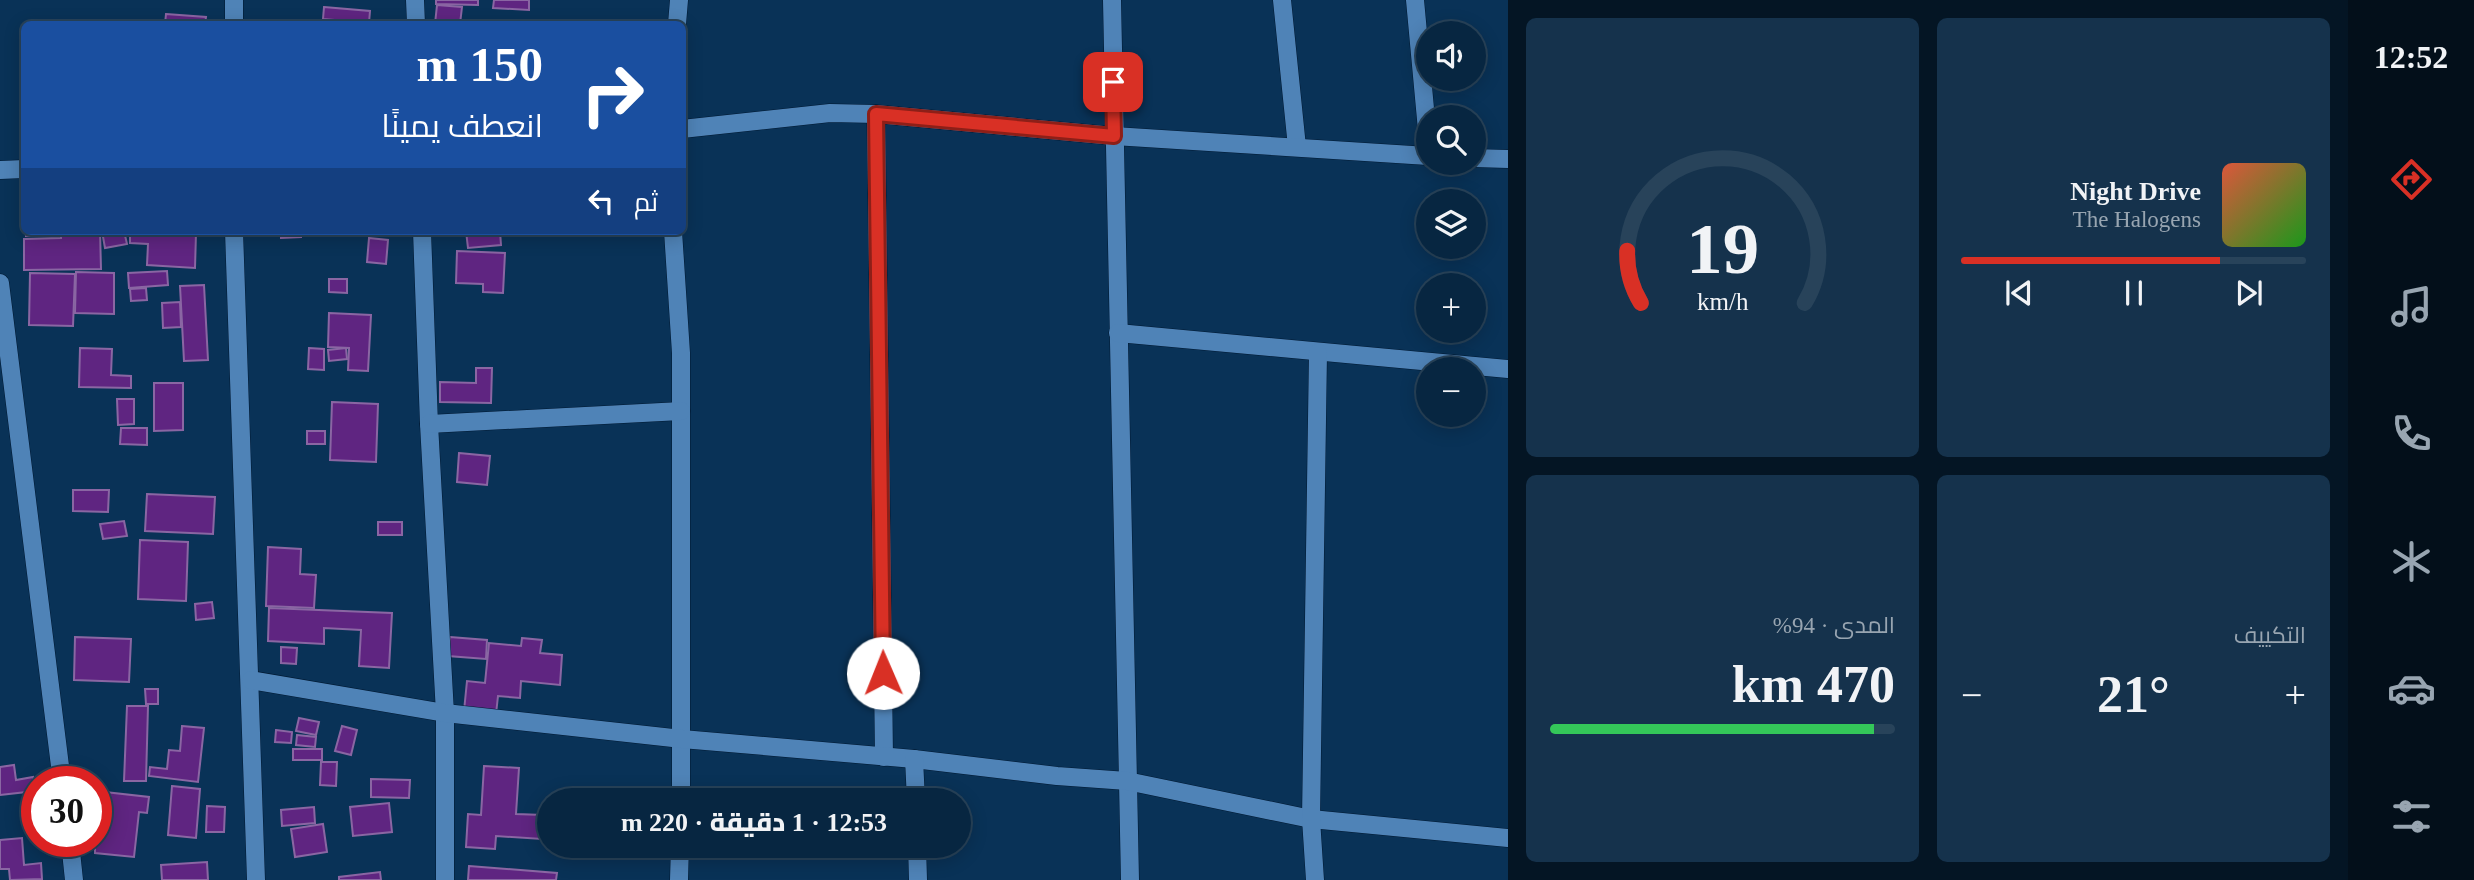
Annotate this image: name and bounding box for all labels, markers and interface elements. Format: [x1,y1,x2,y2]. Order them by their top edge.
map controls [1416,21,1486,427]
button: sound [1416,21,1486,91]
text: 150 m [416,37,543,92]
text: 12:52 [2374,39,2448,75]
icon: right [567,49,658,140]
pin [1083,52,1143,112]
icon: arrive [1094,63,1132,101]
button: search [1416,105,1486,175]
text: انعطف يمينًا [381,108,543,144]
icon: directions [2387,155,2436,204]
text: Night Drive [2070,177,2201,206]
icon: left [582,182,620,220]
text: ثم [634,188,658,217]
button: layers [1416,189,1486,259]
text: The Halogens [2073,207,2201,232]
text: 19 [1686,209,1759,290]
button: + [1416,273,1486,343]
icon: previous [2000,274,2038,312]
icon: pause [2115,274,2153,312]
icon: next [2230,274,2268,312]
icon: music [2387,282,2436,331]
text: km/h [1697,288,1749,315]
button: − [1416,357,1486,427]
icon: phone [2387,409,2436,458]
icon: climate [2387,537,2436,586]
text: المدى · 94% [1773,613,1895,638]
text: التكييف [2234,623,2306,648]
position arrow [846,636,920,710]
text: 470 km [1732,656,1895,713]
icon: car [2387,664,2436,713]
text: 21° [2097,666,2170,723]
text: − [1961,674,1982,716]
text: + [2285,674,2306,716]
speed limit sign: 30 [21,766,112,857]
icon: filters [2387,792,2436,841]
text: 12:53 · 1 دقيقة · 220 m [621,808,887,837]

